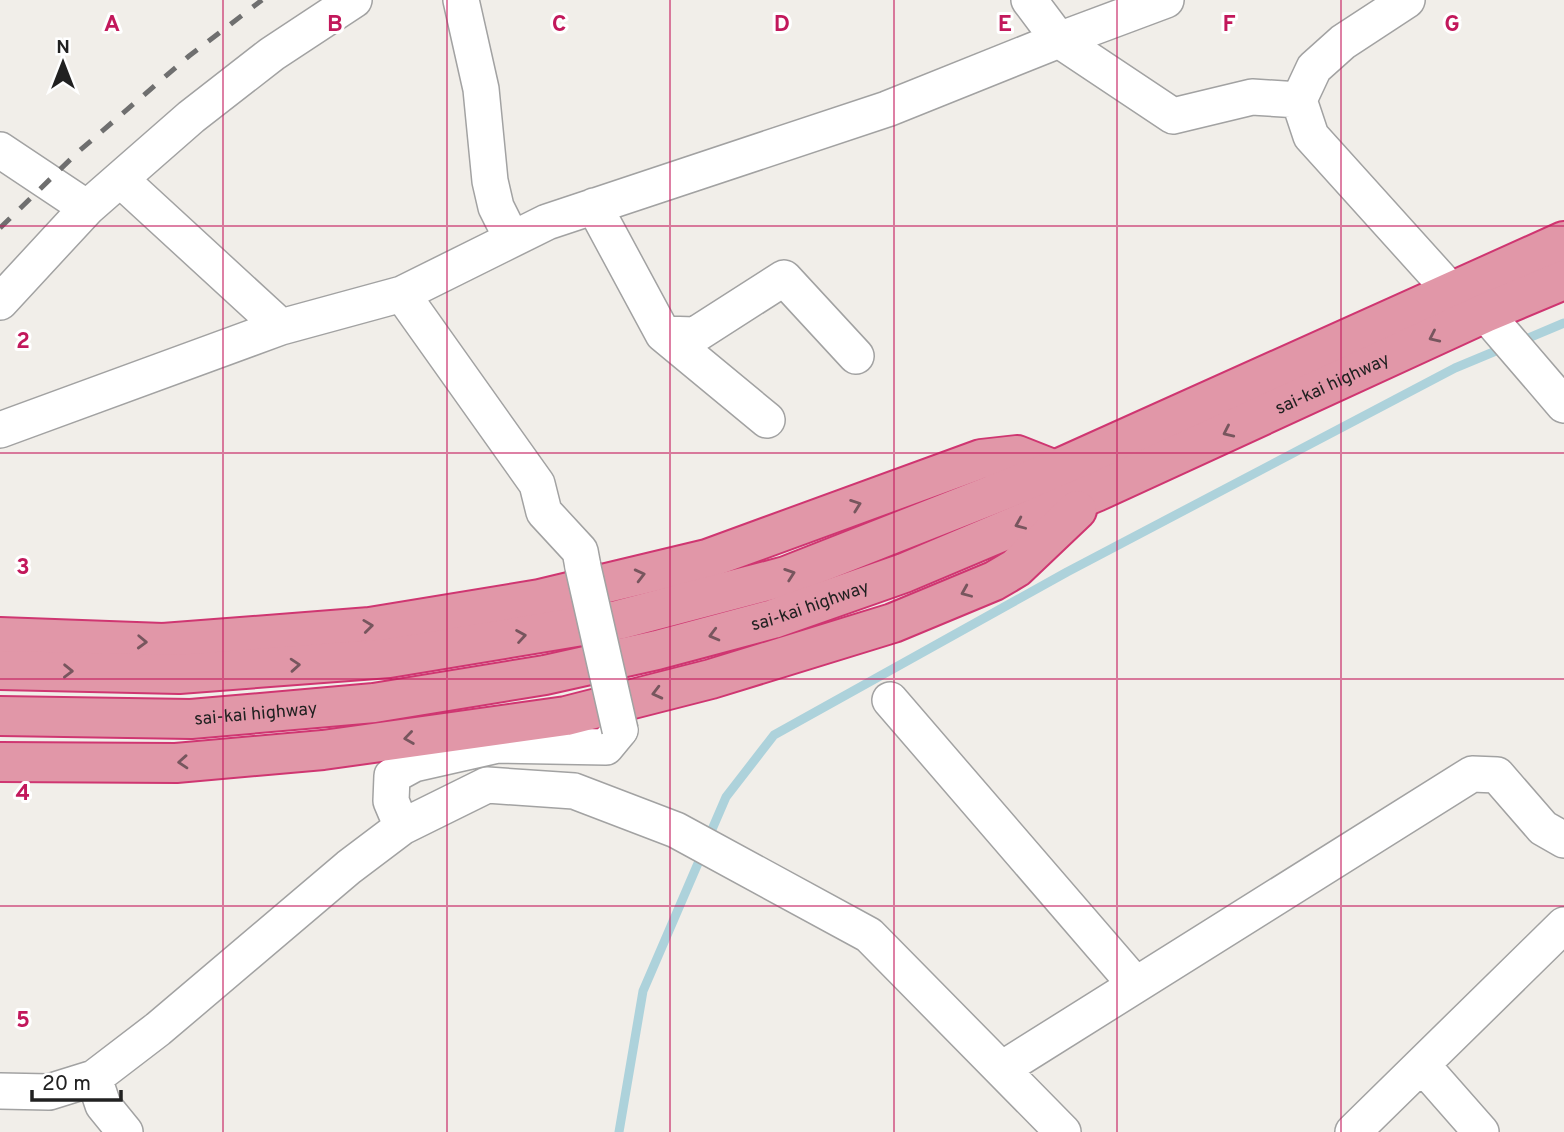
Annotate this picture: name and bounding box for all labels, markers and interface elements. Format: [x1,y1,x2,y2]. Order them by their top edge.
text: A [104,11,120,40]
text: B [327,11,343,40]
text: C [552,11,566,40]
text: D [774,11,790,40]
text: E [998,11,1012,40]
text: F [1222,11,1236,40]
text: G [1444,11,1460,40]
north arrow [28,28,98,98]
text: N [56,36,70,60]
text: 2 [16,328,30,357]
one-way arrow [1429,329,1441,343]
street label: sai-kai highway [1272,348,1394,421]
one-way arrow [1223,424,1235,438]
one-way arrow [849,499,861,513]
one-way arrow [1015,516,1027,530]
text: 3 [16,554,30,583]
one-way arrow [783,568,795,582]
one-way arrow [634,569,646,583]
street label: sai-kai highway [749,576,872,637]
one-way arrow [961,584,973,598]
one-way arrow [363,619,374,634]
one-way arrow [708,627,720,641]
one-way arrow [515,629,527,644]
one-way arrow [136,635,147,650]
one-way arrow [290,658,301,673]
one-way arrow [63,664,74,679]
one-way arrow [651,685,663,699]
street label: sai-kai highway [193,698,318,732]
one-way arrow [403,730,415,745]
one-way arrow [177,754,188,769]
text: 4 [16,780,30,809]
text: 5 [16,1007,30,1036]
scale bar [32,1058,121,1102]
text: 20 m [42,1071,91,1098]

